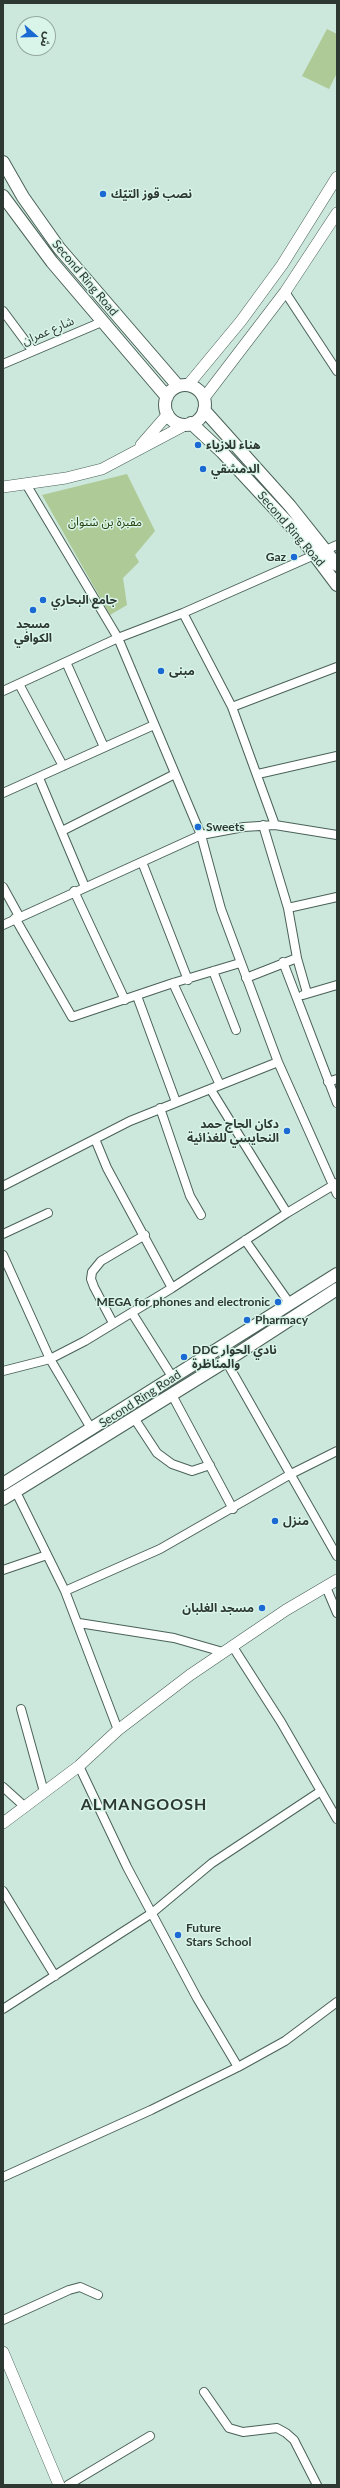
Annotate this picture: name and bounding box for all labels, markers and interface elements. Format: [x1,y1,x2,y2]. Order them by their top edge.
north arrow [16,16,56,56]
text: ش [38,31,55,49]
place label: نصب قوز التيّك [111,187,192,201]
marker: نصب قوز التيّك [98,189,108,199]
street label: Second Ring Road [49,237,121,319]
street label: شارع عمران [20,314,76,348]
place label: هناء للازياء [206,438,261,452]
marker: هناء للازياء [193,440,203,450]
place label: الدمشقي [211,462,260,476]
marker: الدمشقي [198,464,208,474]
street label: Second Ring Road [255,489,327,569]
park label: مقبرة بن شتوان [68,515,142,529]
place label: Gaz [266,550,286,564]
marker: Gaz [289,552,299,562]
place label: جامع البحاري [51,593,117,607]
marker: جامع البحاري [38,595,48,605]
marker: مسجد الكوافي [28,605,38,615]
place label: مسجد الكوافي [14,617,52,645]
place label: مبنى [169,664,195,678]
marker: مبنى [156,666,166,676]
place label: Sweets [206,820,244,834]
marker: Sweets [193,822,203,832]
place label: دكان الحاج حمد النحايسي للغذائية [187,1117,279,1145]
marker: دكان الحاج حمد النحايسي للغذائية [282,1126,292,1136]
place label: MEGA for phones and electronic [96,1295,270,1309]
marker: MEGA for phones and electronic [273,1297,283,1307]
place label: Pharmacy [255,1313,308,1327]
marker: Pharmacy [242,1315,252,1325]
place label: DDC نادي الحوار والمناظرة [192,1343,277,1371]
marker: DDC نادي الحوار والمناظرة [179,1352,189,1362]
street label: Second Ring Road [96,1367,184,1431]
place label: منزل [283,1514,309,1528]
marker: منزل [270,1516,280,1526]
place label: مسجد الغلبان [182,1601,254,1615]
marker: مسجد الغلبان [257,1603,267,1613]
district label: ALMANGOOSH [81,1795,207,1815]
place label: Future Stars School [186,1921,251,1949]
marker: Future Stars School [173,1930,183,1940]

